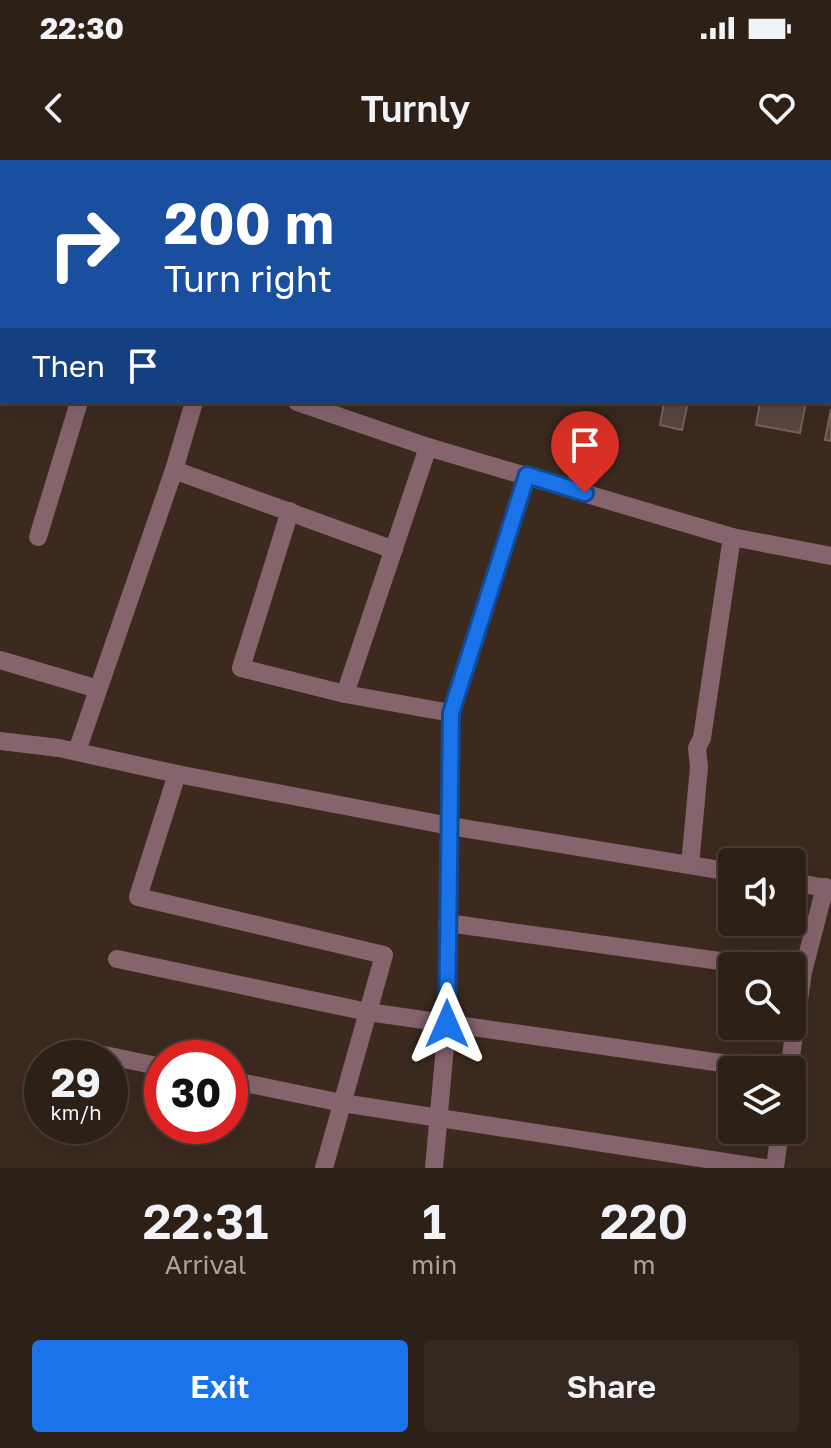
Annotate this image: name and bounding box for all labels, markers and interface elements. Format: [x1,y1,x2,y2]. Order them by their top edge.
text: 22:30 [40,10,124,46]
icon: back [32,86,76,130]
icon: heart [755,86,799,130]
text: Turnly [361,87,470,130]
text: 200 m [164,189,334,256]
icon: right [32,192,136,296]
text: Turn right [164,257,332,300]
icon: arrive [121,344,165,388]
text: Then [32,348,105,384]
pin [551,411,619,493]
icon: arrive [563,423,607,467]
map controls [718,848,806,1144]
button: sound [718,848,806,936]
button: search [718,952,806,1040]
position arrow [405,982,489,1066]
speed limit sign: 30 [144,1040,248,1144]
button: layers [718,1056,806,1144]
text: 29 [51,1058,101,1106]
text: km/h [51,1100,101,1124]
text: 22:31 [143,1192,268,1250]
text: 1 [422,1192,446,1250]
text: 220 [600,1192,688,1250]
text: Arrival [165,1249,246,1280]
text: min [411,1249,457,1280]
text: m [633,1249,656,1280]
button: Exit [32,1340,408,1432]
button: Share [424,1340,799,1432]

